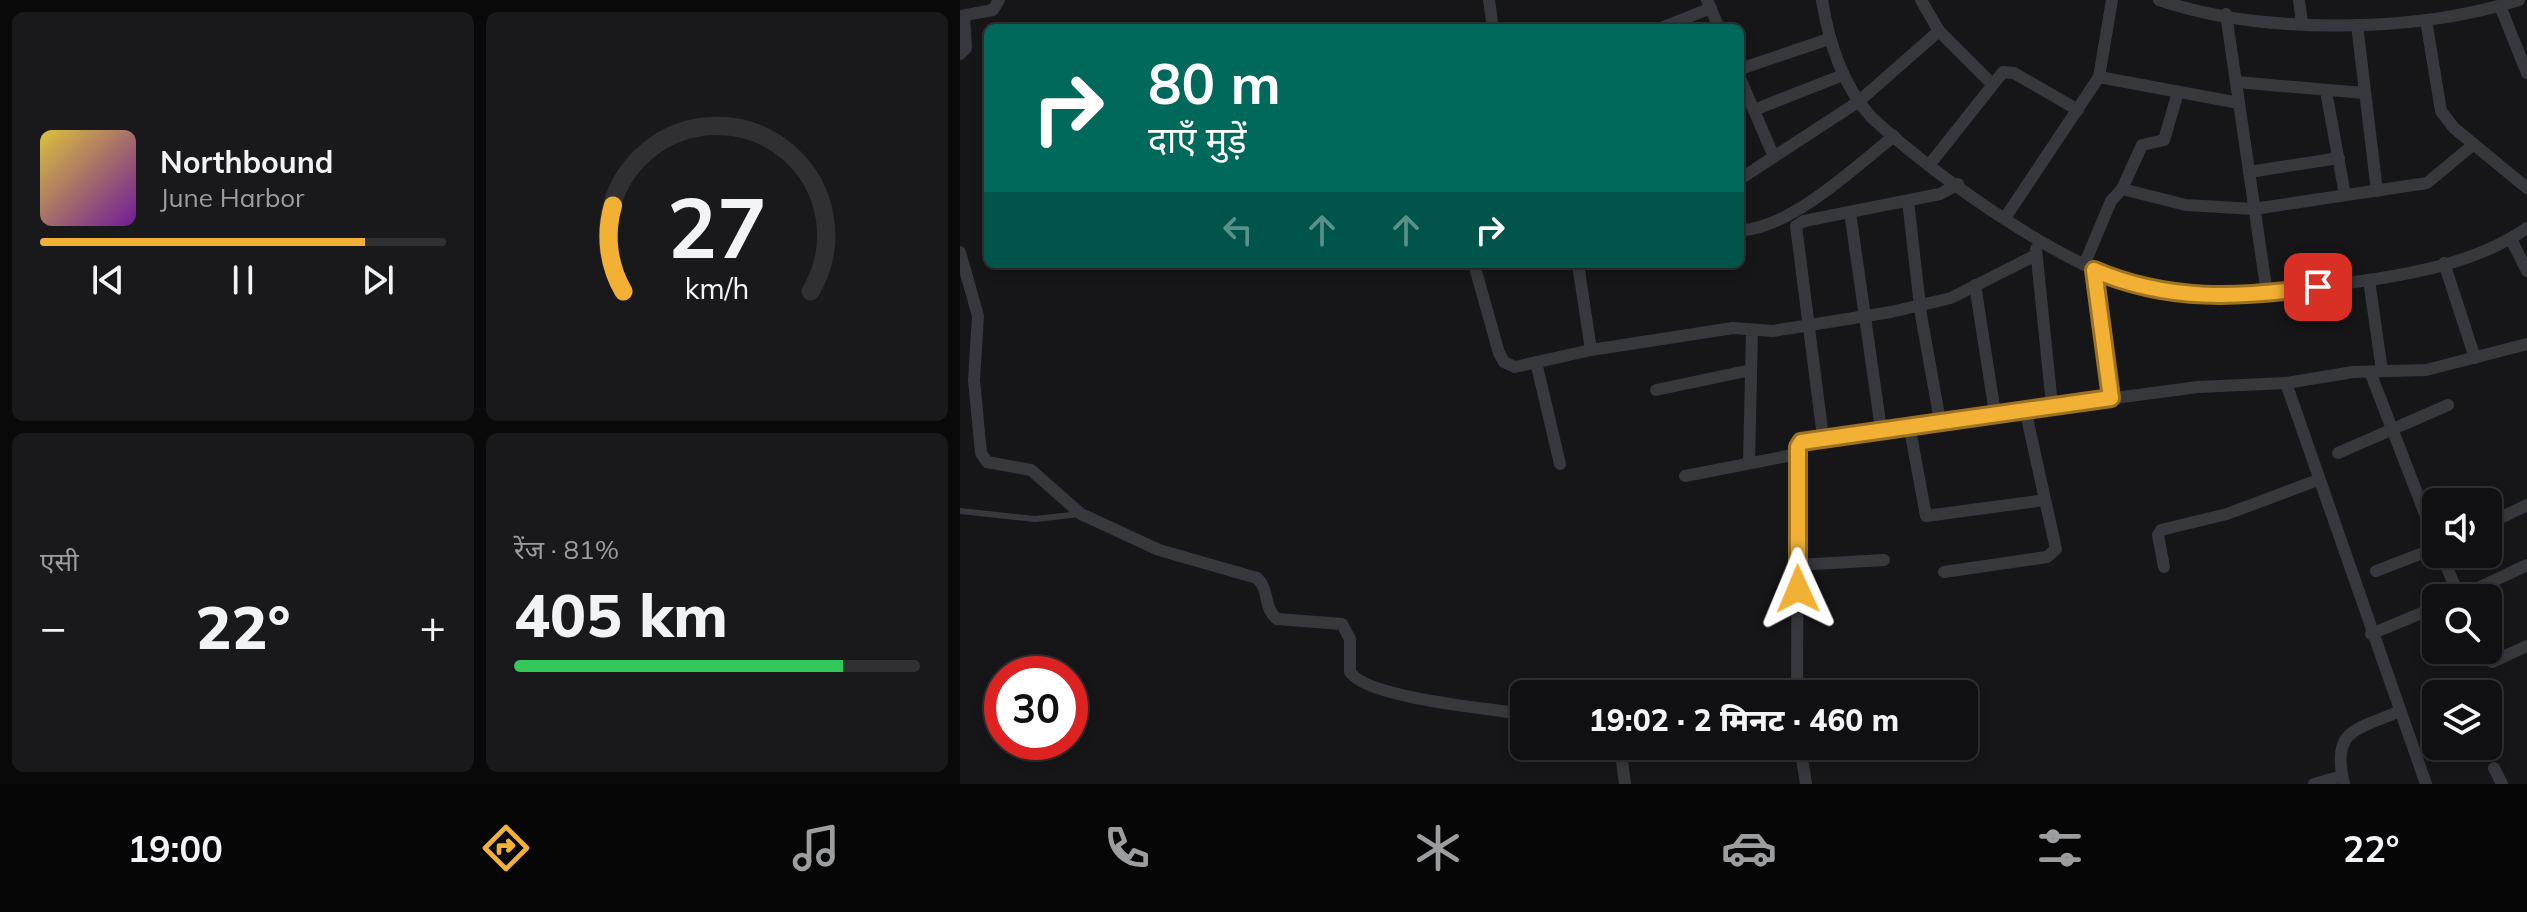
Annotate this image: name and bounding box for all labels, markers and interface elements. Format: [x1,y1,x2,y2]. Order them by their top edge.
text: 80 m [1148,48,1281,118]
icon: right [1016,56,1120,160]
text: दाएँ मुड़ें [1148,117,1247,162]
text: Northbound [160,143,333,181]
text: 27 [667,174,767,279]
text: June Harbor [160,181,305,214]
icon: left [1216,208,1260,252]
icon: ahead [1300,208,1344,252]
icon: ahead [1384,208,1428,252]
icon: right [1468,208,1512,252]
pin [2284,253,2352,321]
icon: previous [86,258,130,302]
icon: pause [221,258,265,302]
icon: next [356,258,400,302]
icon: arrive [2296,265,2340,309]
text: km/h [685,270,749,306]
map controls [2422,488,2502,760]
button: sound [2422,488,2502,568]
text: रेंज · 81% [514,533,619,566]
text: एसी [40,545,79,578]
position arrow [1756,547,1840,631]
text: 405 km [514,577,728,652]
button: search [2422,584,2502,664]
text: 22° [195,589,291,664]
text: − [40,599,66,654]
text: + [420,599,446,654]
speed limit sign: 30 [984,656,1088,760]
button: layers [2422,680,2502,760]
text: 19:02 · 2 मिनट · 460 m [1589,701,1899,739]
icon: directions [478,820,534,876]
icon: music [788,820,844,876]
icon: phone [1099,820,1155,876]
icon: climate [1410,820,1466,876]
icon: car [1721,820,1777,876]
icon: filters [2032,820,2088,876]
text: 19:00 [127,826,223,871]
text: 22° [2343,826,2400,871]

